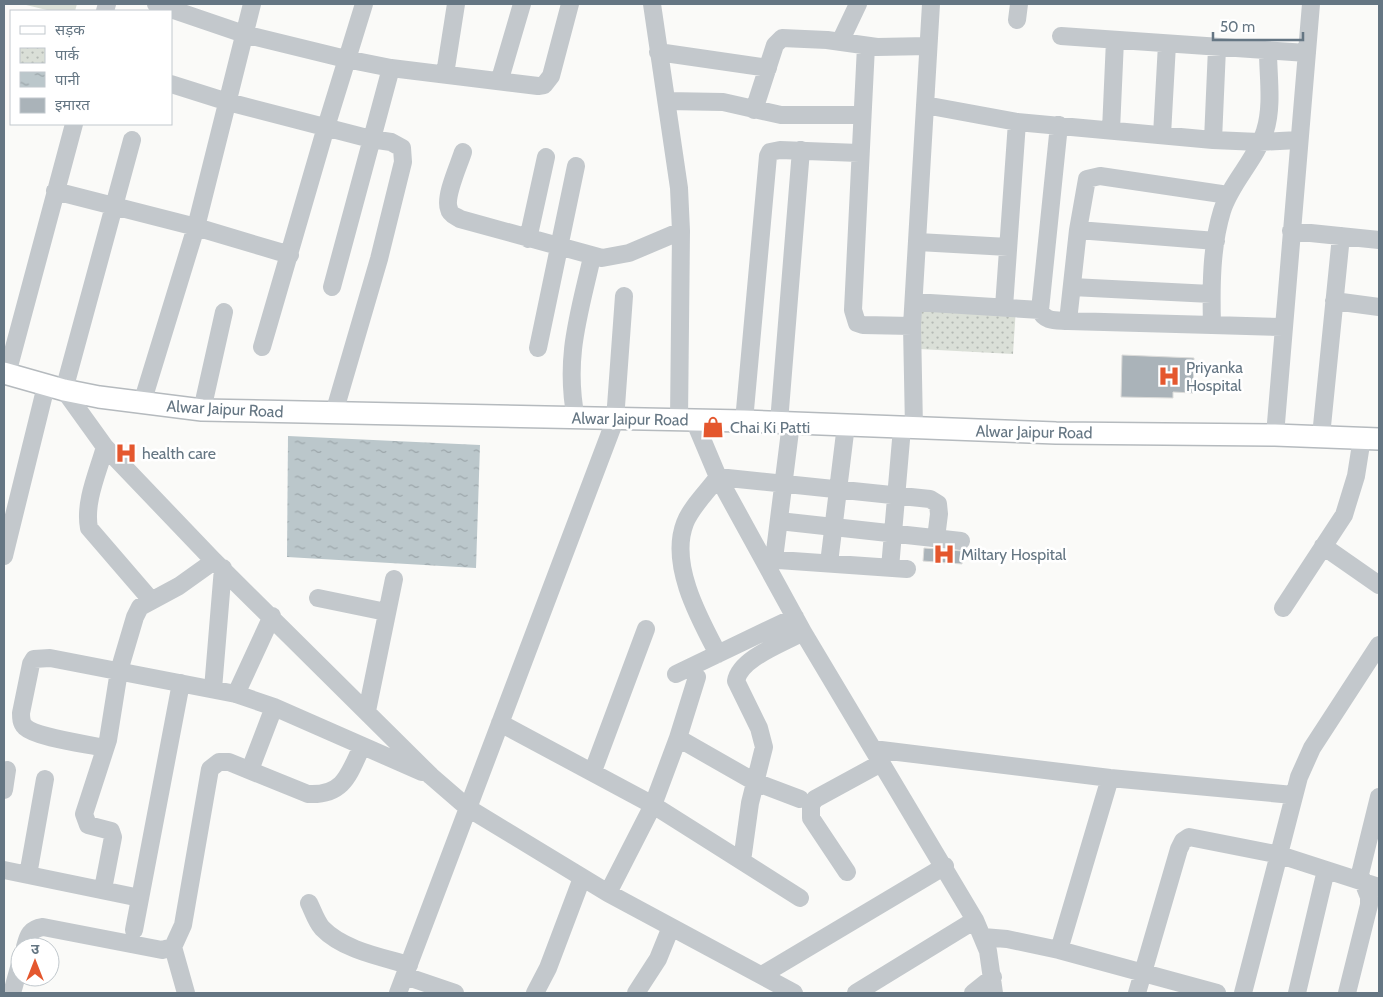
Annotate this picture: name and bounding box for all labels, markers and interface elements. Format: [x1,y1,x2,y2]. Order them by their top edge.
legend [10,10,172,125]
scale bar [1213,10,1303,42]
text: 50 m [1220,18,1255,36]
text: सड़क [55,21,85,39]
text: पार्क [55,46,79,64]
text: पानी [55,71,81,89]
text: इमारत [55,96,90,114]
place label: Priyanka Hospital [1186,358,1243,395]
hospital icon: Priyanka Hospital [1156,363,1182,389]
street label: Alwar Jaipur Road [166,396,284,422]
street label: Alwar Jaipur Road [571,408,689,430]
shop icon: Chai Ki Patti [700,414,726,440]
place label: Chai Ki Patti [730,418,810,437]
street label: Alwar Jaipur Road [975,421,1093,443]
hospital icon: health care [113,440,139,466]
place label: health care [142,444,216,463]
hospital icon: Miltary Hospital [931,541,957,567]
place label: Miltary Hospital [961,545,1067,564]
north arrow [10,937,60,987]
text: उ [31,940,40,958]

